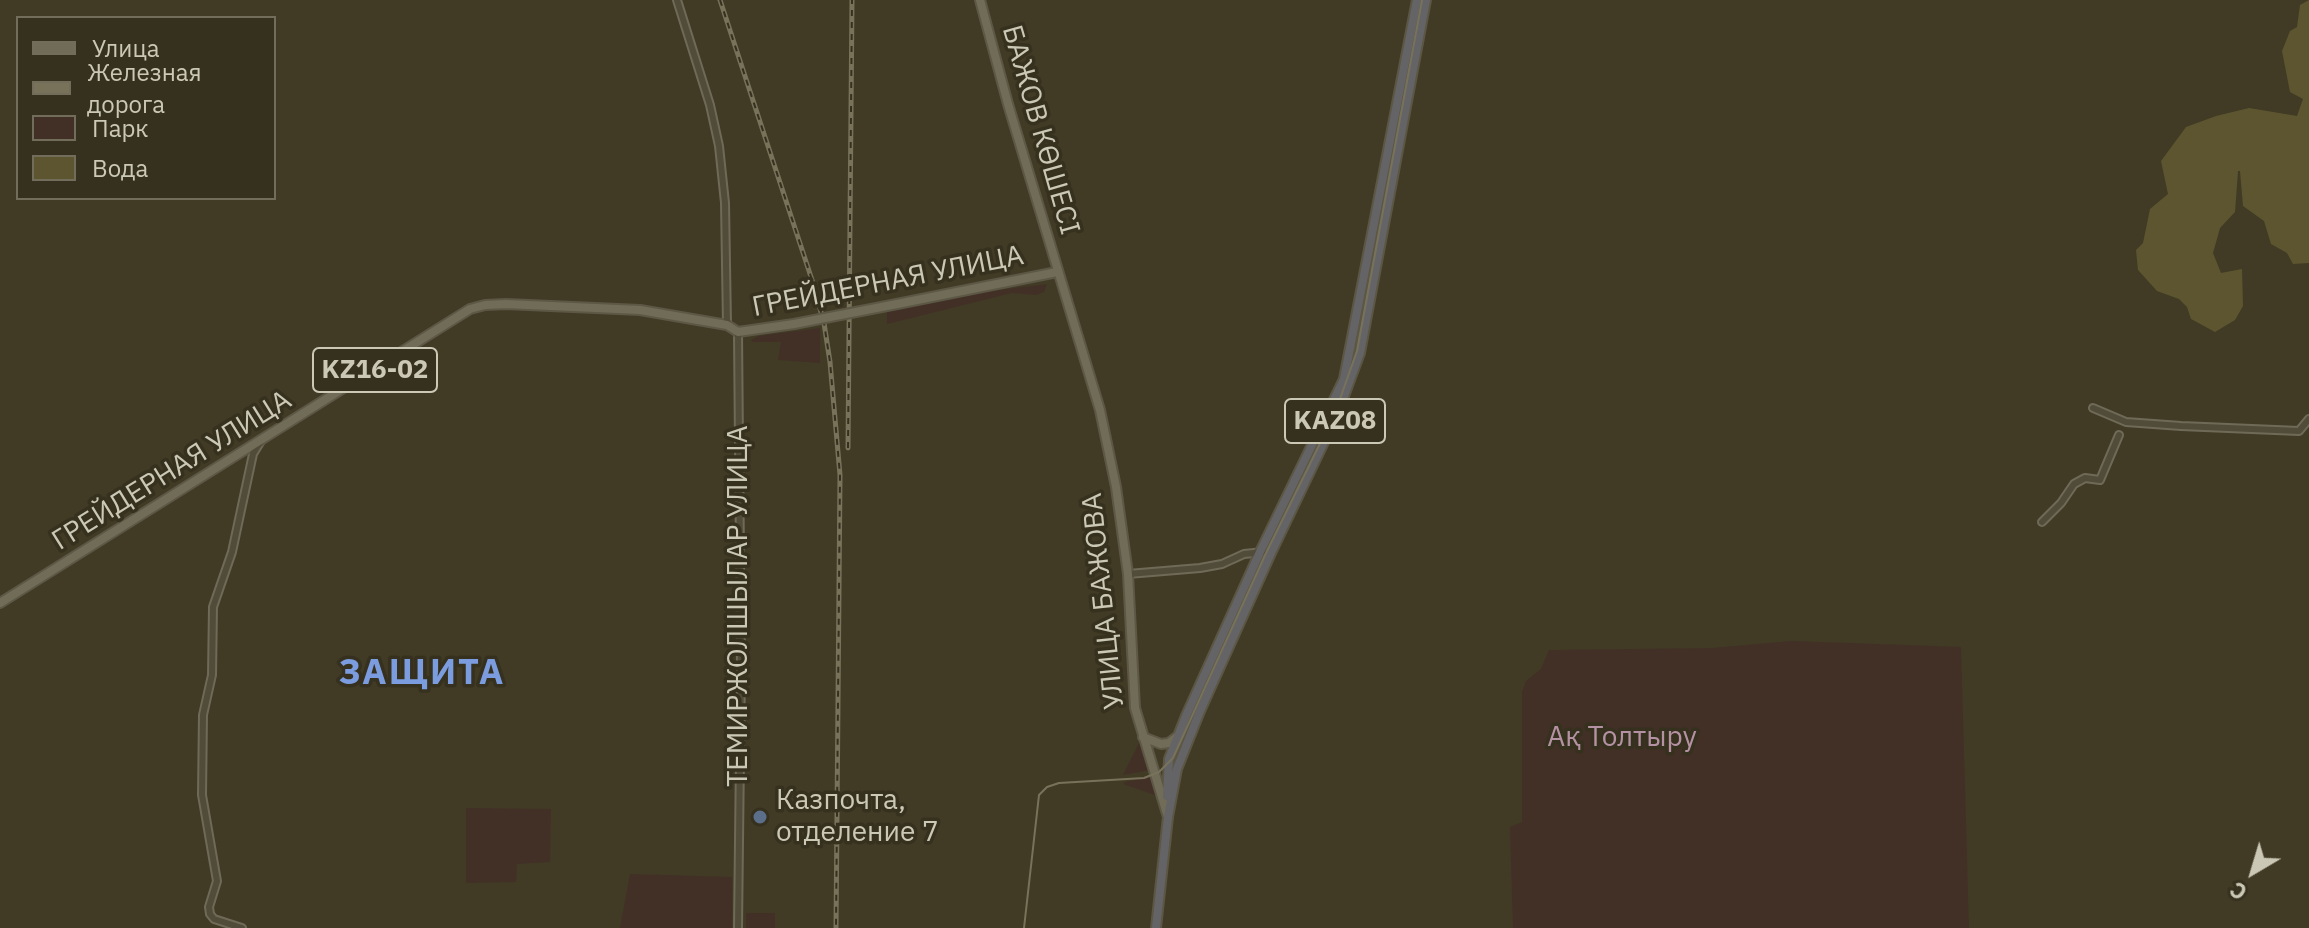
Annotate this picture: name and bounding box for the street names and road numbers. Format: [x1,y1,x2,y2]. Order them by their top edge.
street label: БАЖОВ КӨШЕСІ [994,21,1086,239]
street label: ГРЕЙДЕРНАЯ УЛИЦА [750,239,1026,325]
road number: KZ16-02 [313,348,437,392]
street label: ГРЕЙДЕРНАЯ УЛИЦА [46,384,298,558]
road number: KAZ08 [1285,399,1385,443]
street label: ТЕМИРЖОЛШЫЛАР УЛИЦА [722,425,756,787]
street label: УЛИЦА БАЖОВА [1076,491,1132,711]

